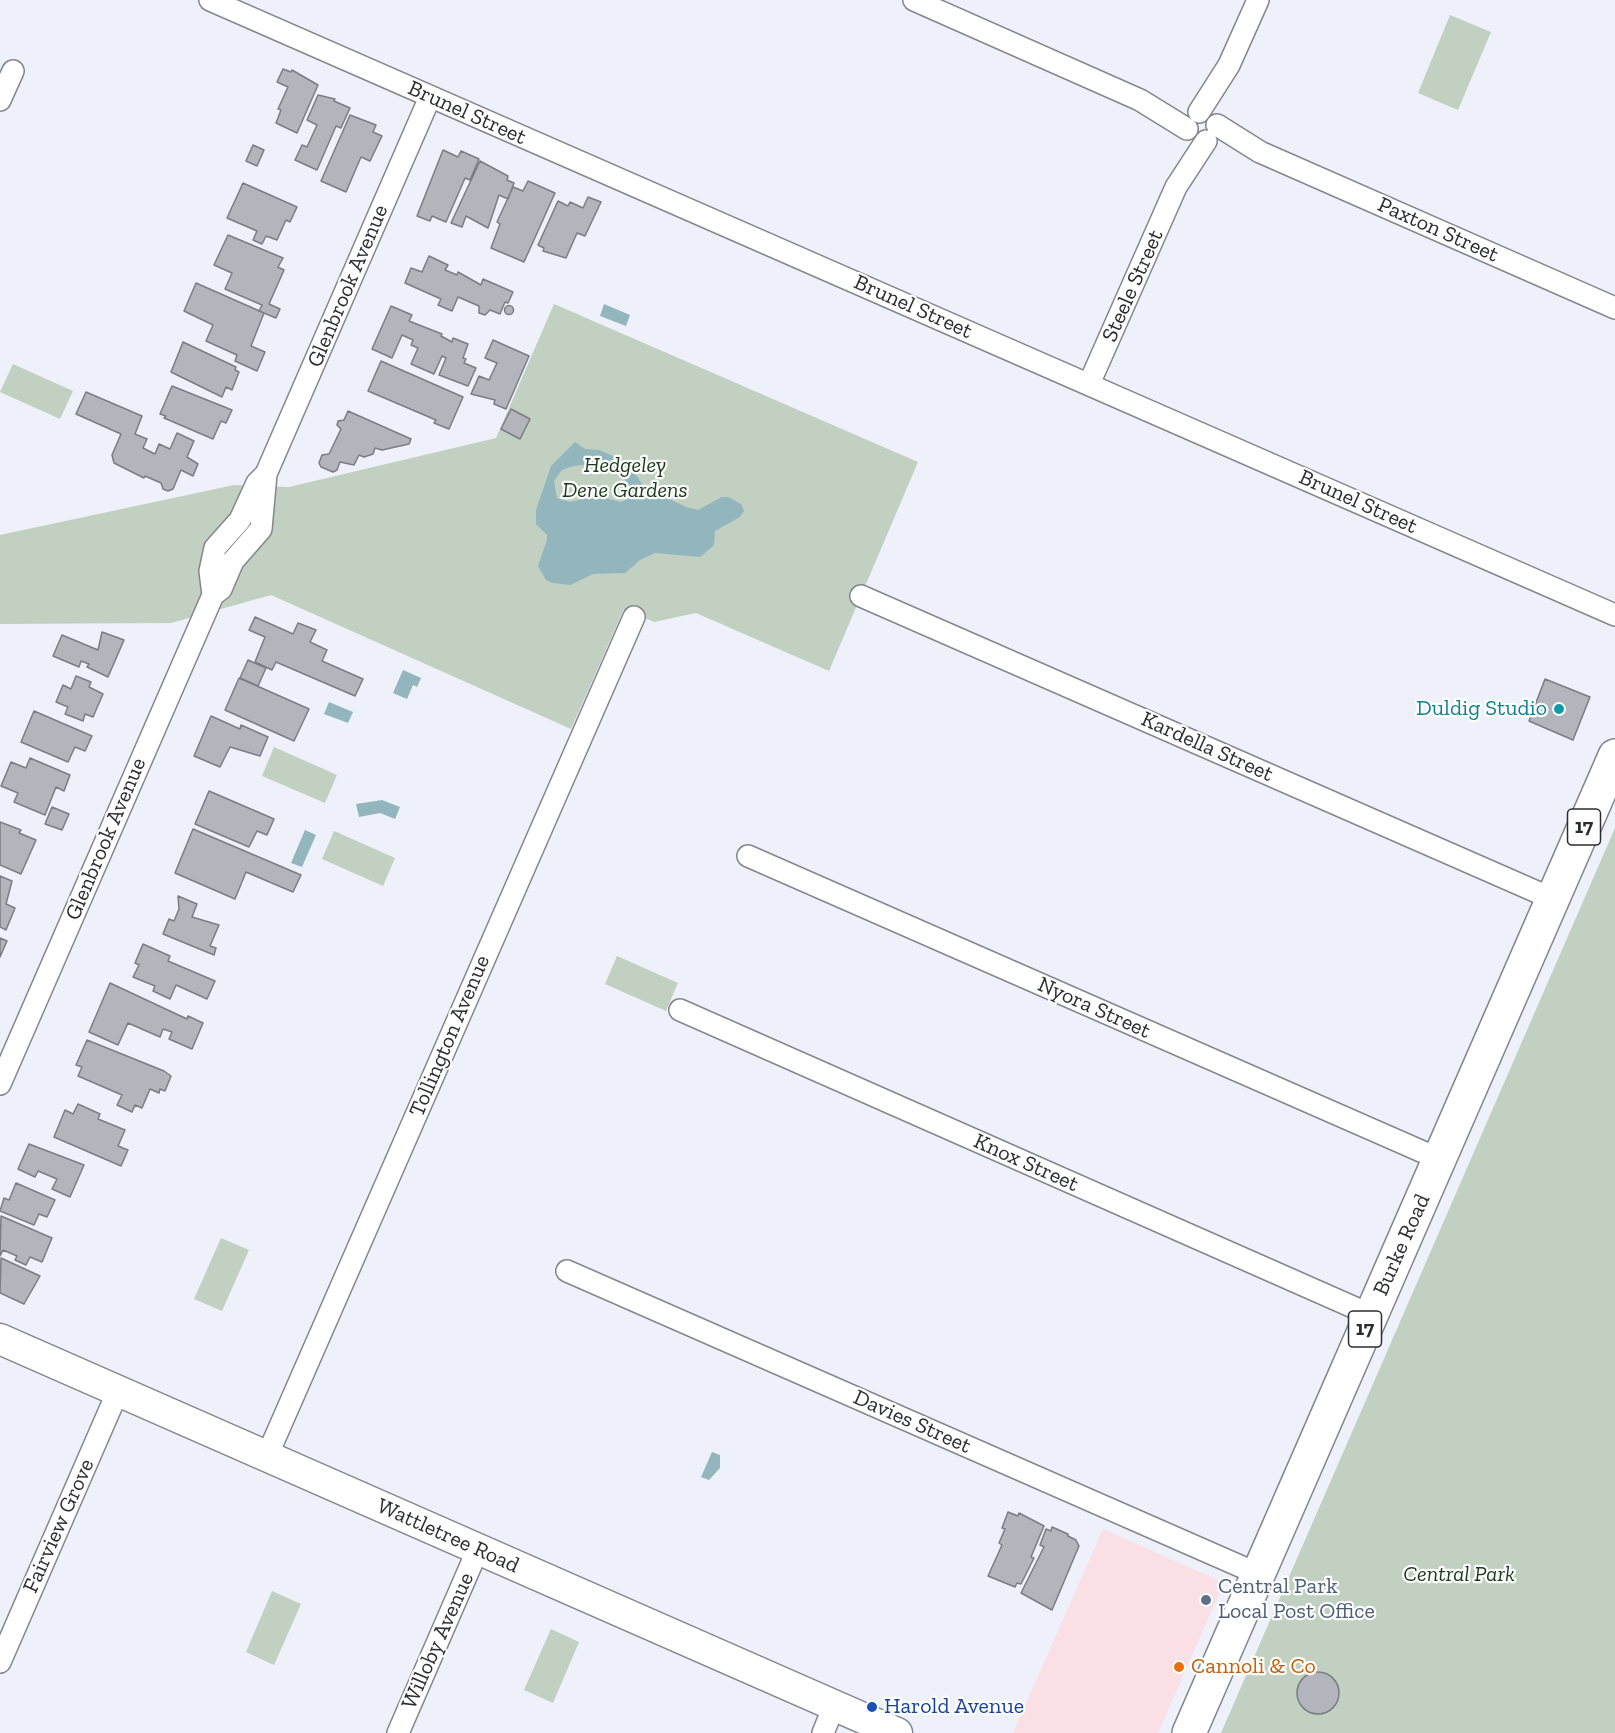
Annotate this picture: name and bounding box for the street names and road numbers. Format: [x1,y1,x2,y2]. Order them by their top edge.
street label: Brunel Street [404,75,530,151]
street label: Paxton Street [1374,192,1502,268]
street label: Glenbrook Avenue [302,201,394,371]
street label: Steele Street [1097,226,1169,346]
street label: Brunel Street [850,269,976,345]
street label: Brunel Street [1295,464,1421,540]
street label: Kardella Street [1137,706,1277,788]
street label: Glenbrook Avenue [60,754,152,924]
road number: 17 [1568,809,1600,845]
street label: Tollington Avenue [404,951,496,1121]
street label: Nyora Street [1034,971,1154,1045]
street label: Knox Street [970,1128,1082,1198]
street label: Burke Road [1368,1190,1436,1300]
road number: 17 [1348,1311,1382,1347]
street label: Davies Street [849,1384,975,1460]
street label: Fairview Grove [18,1455,100,1597]
street label: Wattletree Road [373,1493,523,1579]
street label: Willoby Avenue [396,1569,480,1713]

